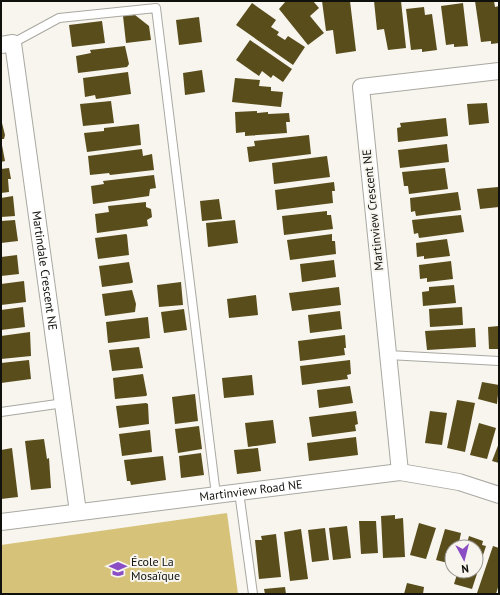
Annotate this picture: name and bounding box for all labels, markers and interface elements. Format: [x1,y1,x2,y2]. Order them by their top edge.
street label: Martinview Crescent NE [359,149,386,271]
street label: Martindale Crescent NE [29,210,61,331]
street label: Martinview Road NE [199,476,303,504]
north arrow [444,539,484,579]
place label: École La Mosaïque [131,554,180,583]
school or university icon: École La Mosaïque [108,559,128,579]
text: N [461,562,470,576]

